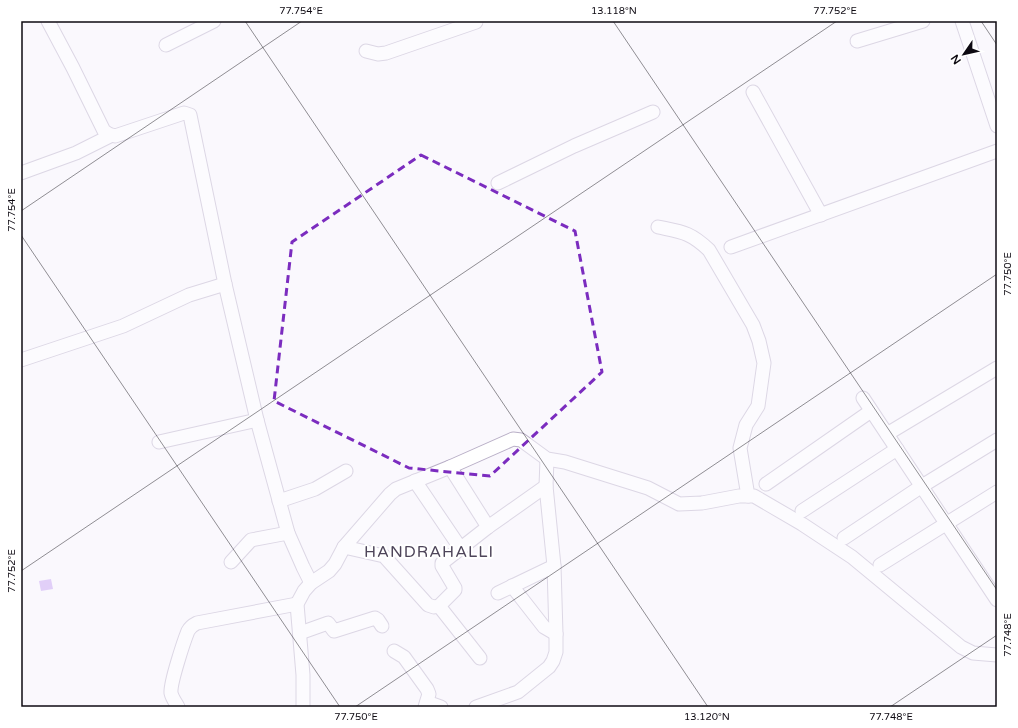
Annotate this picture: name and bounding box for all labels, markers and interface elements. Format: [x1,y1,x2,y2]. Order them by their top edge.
text: 77.754°E [279,5,323,17]
text: 13.118°N [591,5,637,17]
text: 77.752°E [813,5,857,17]
north arrow [944,34,984,74]
text: N [948,52,964,67]
text: 77.754°E [6,188,18,232]
text: 77.750°E [1002,252,1014,296]
district label: HANDRAHALLI [364,542,494,562]
text: 77.752°E [6,549,18,593]
text: 77.748°E [1002,613,1014,657]
text: 77.750°E [334,711,378,723]
text: 13.120°N [684,711,730,723]
text: 77.748°E [869,711,913,723]

